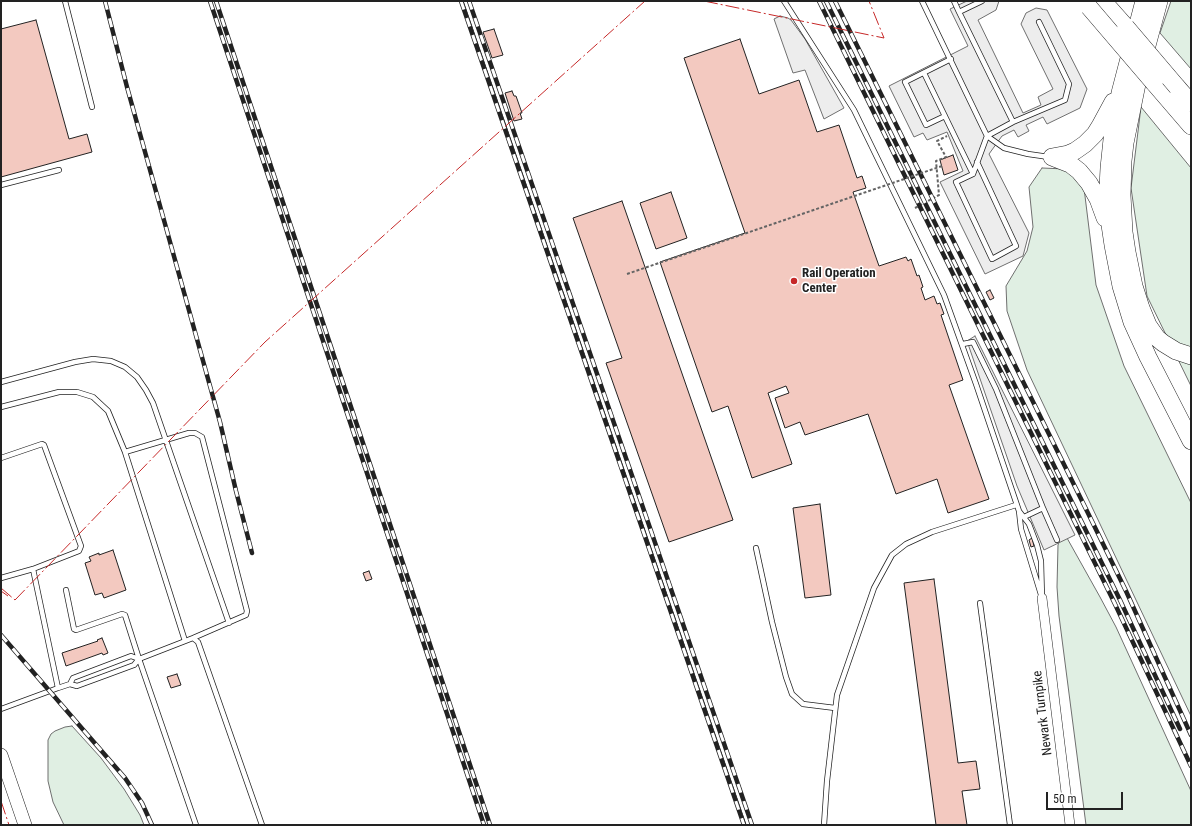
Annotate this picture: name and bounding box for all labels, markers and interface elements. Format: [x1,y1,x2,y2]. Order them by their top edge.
place label: Rail Operation Center [802,266,876,297]
marker: Rail Operation Center [789,276,799,286]
street label: Newark Turnpike [1030,670,1056,756]
scale bar [1048,784,1125,810]
text: 50 m [1053,792,1077,806]

